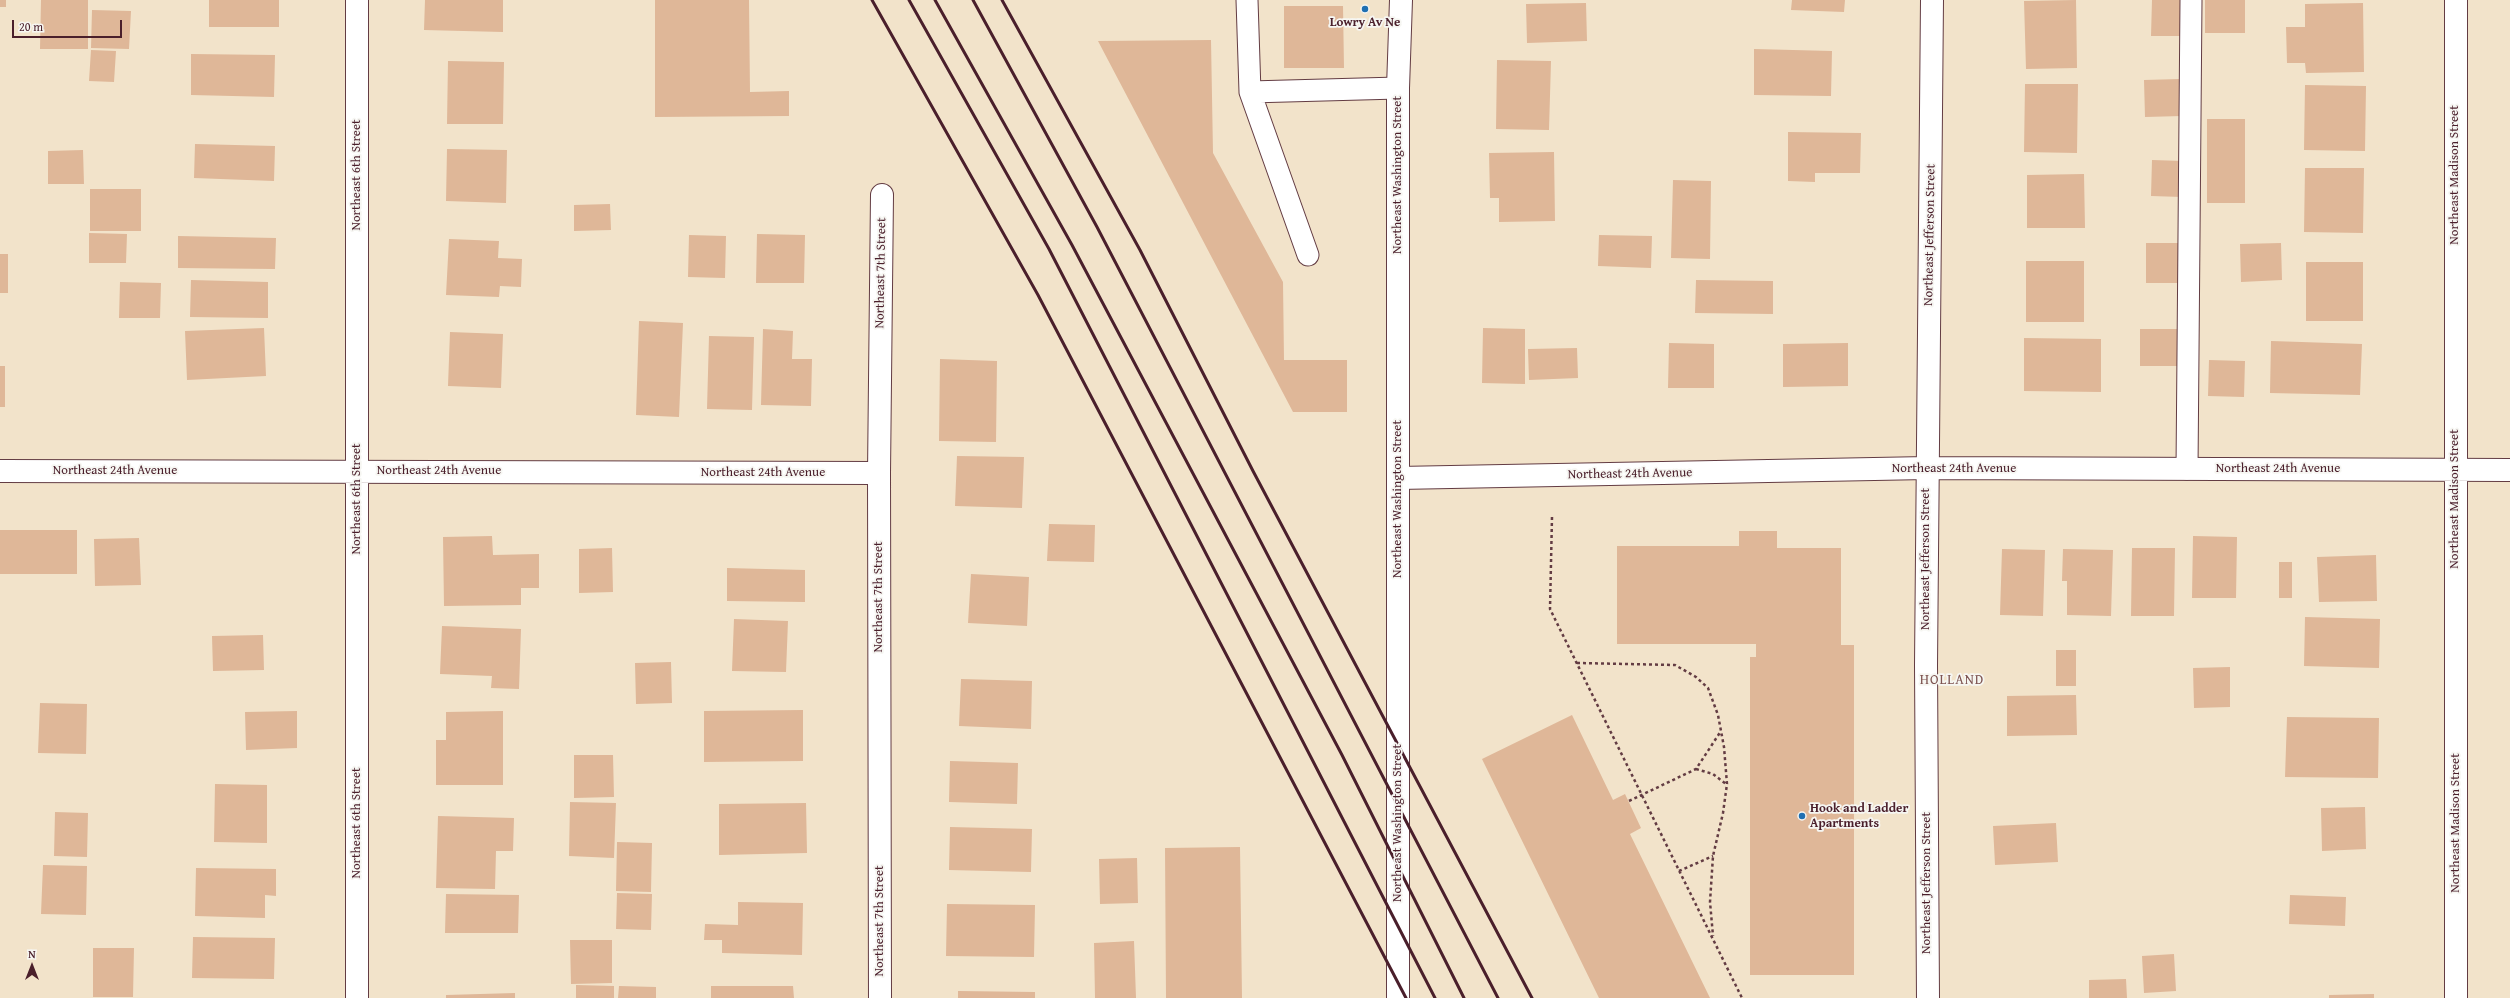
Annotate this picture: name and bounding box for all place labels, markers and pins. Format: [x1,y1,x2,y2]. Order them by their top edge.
marker: Lowry Av Ne [1360,4,1370,14]
place label: Lowry Av Ne [1330,15,1400,31]
place label: Hook and Ladder Apartments [1810,801,1908,832]
marker: Hook and Ladder Apartments [1797,811,1807,821]

